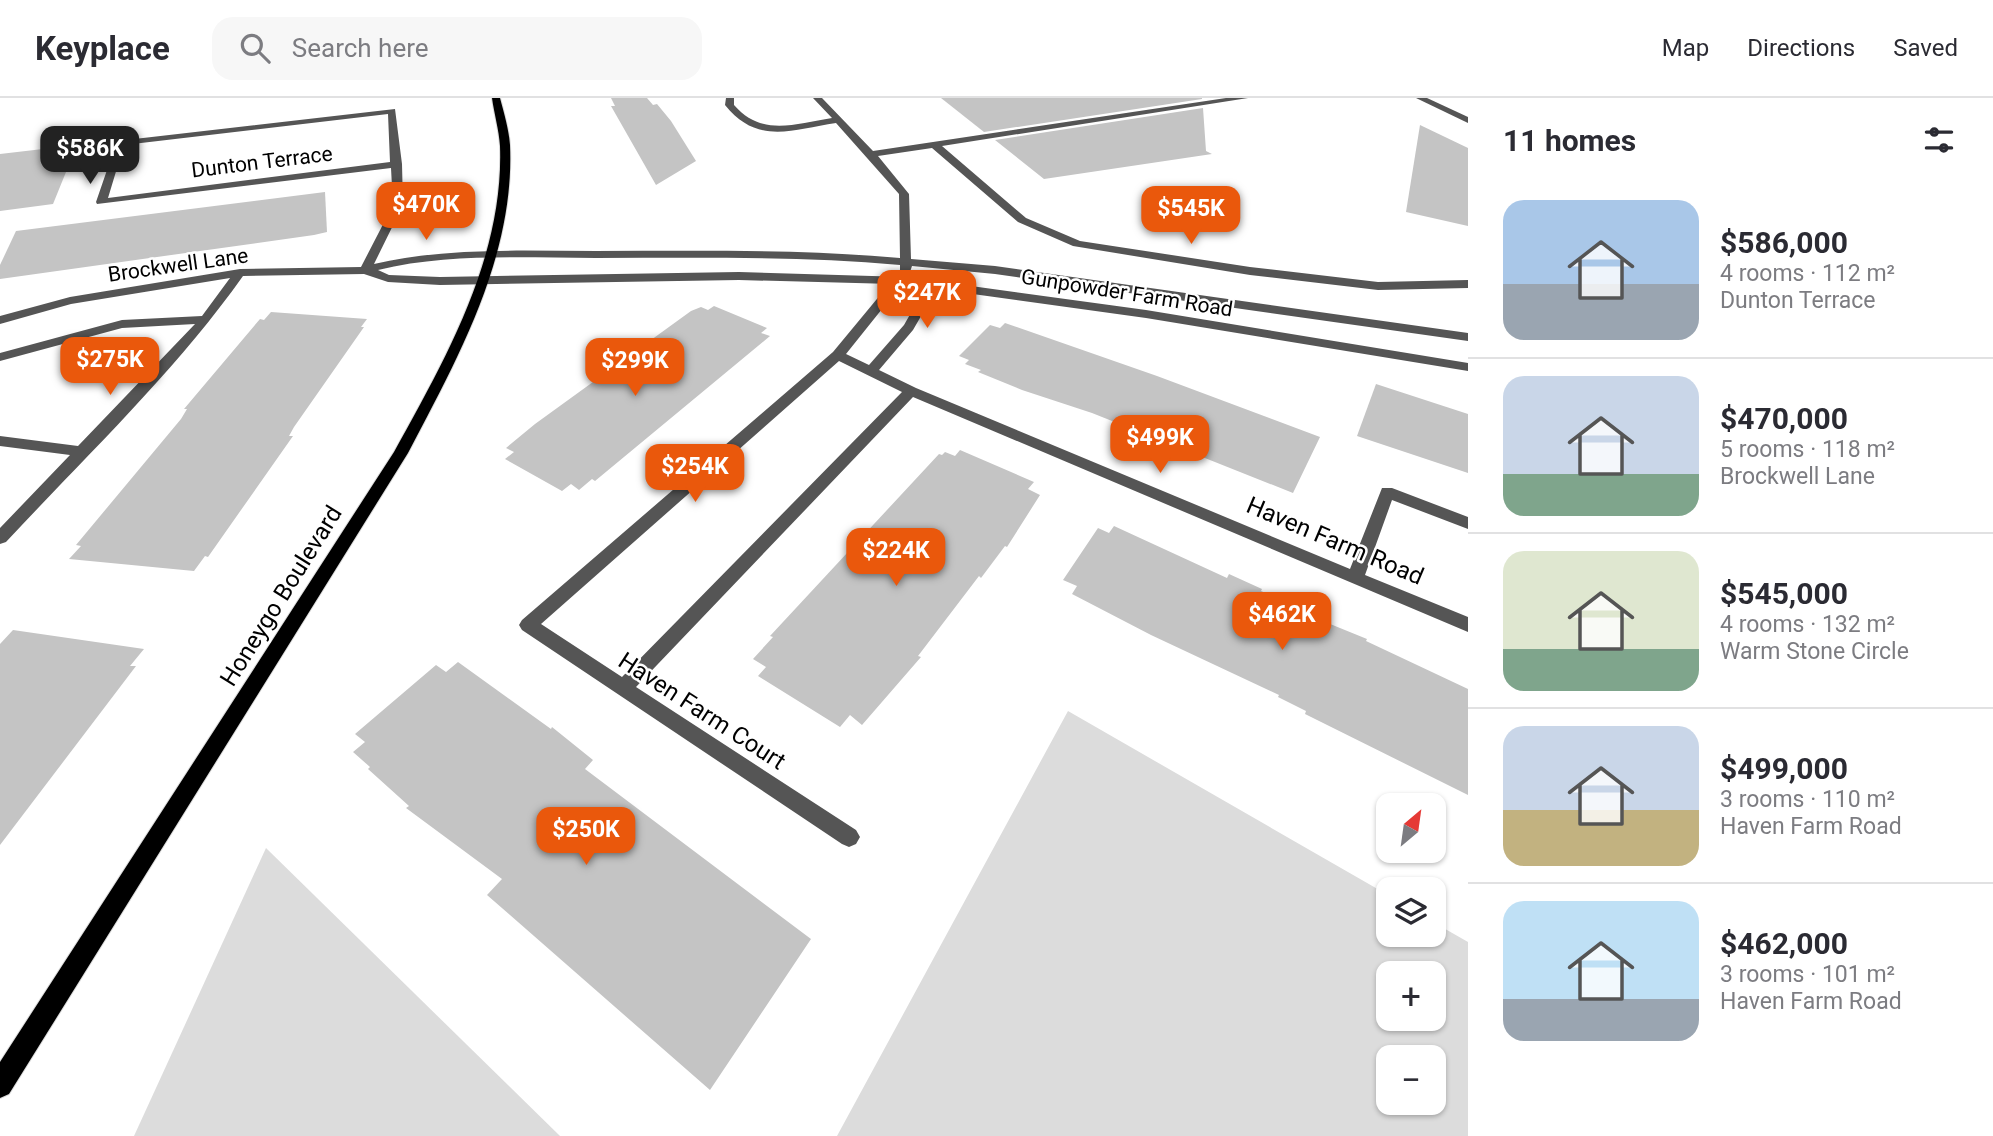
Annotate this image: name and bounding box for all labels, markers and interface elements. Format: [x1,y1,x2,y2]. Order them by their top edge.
search box [212,17,702,80]
text: Keyplace [35,29,170,68]
icon: search [236,29,274,67]
text: Search here [292,33,429,63]
text: Map [1662,34,1709,62]
text: Directions [1747,34,1855,62]
text: Saved [1893,34,1958,62]
icon: filters [1920,121,1958,159]
text: 11 homes [1503,123,1636,158]
pin: $586K [41,126,139,186]
text: $586K [56,135,124,162]
street label: Dunton Terrace [190,141,334,183]
pin: $470K [377,183,475,242]
pin: $545K [1142,186,1240,246]
text: $470K [392,191,460,218]
text: $545K [1157,195,1225,222]
text: $586,000 [1720,225,1848,260]
icon: home [1559,228,1643,312]
street label: Brockwell Lane [106,243,250,287]
text: 4 rooms · 112 m² [1720,260,1895,287]
street label: Gunpowder Farm Road [1019,264,1235,322]
pin: $247K [878,271,976,330]
text: $247K [893,279,961,306]
text: Dunton Terrace [1720,287,1876,314]
pin: $275K [61,338,159,397]
pin: $299K [586,338,684,398]
text: $275K [76,346,144,373]
text: $299K [601,347,669,374]
text: $470,000 [1720,401,1848,436]
icon: home [1559,404,1643,488]
pin: $499K [1111,416,1209,475]
text: $499K [1126,424,1194,451]
text: 5 rooms · 118 m² [1720,436,1895,463]
pin: $254K [646,444,744,504]
text: $254K [661,453,729,480]
text: Brockwell Lane [1720,463,1875,490]
street label: Haven Farm Road [1242,491,1428,591]
street label: Honeygo Boulevard [214,501,348,691]
pin: $224K [847,528,945,588]
text: $224K [862,537,930,564]
text: $545,000 [1720,576,1848,611]
icon: home [1559,579,1643,663]
pin: $462K [1233,592,1331,652]
text: $462K [1248,601,1316,628]
text: 4 rooms · 132 m² [1720,611,1895,638]
text: Warm Stone Circle [1720,638,1909,665]
street label: Haven Farm Court [613,647,791,776]
text: $499,000 [1720,751,1848,786]
icon: home [1559,754,1643,838]
text: 3 rooms · 110 m² [1720,786,1895,813]
north arrow [1376,793,1446,863]
map controls [1376,793,1446,1115]
pin: $250K [537,808,635,867]
text: Haven Farm Road [1720,813,1902,840]
text: $250K [552,816,620,843]
button: layers [1376,877,1446,947]
text: $462,000 [1720,926,1848,961]
icon: home [1559,929,1643,1013]
button: + [1376,961,1446,1031]
text: 3 rooms · 101 m² [1720,961,1895,988]
text: Haven Farm Road [1720,988,1902,1015]
button: − [1376,1045,1446,1115]

